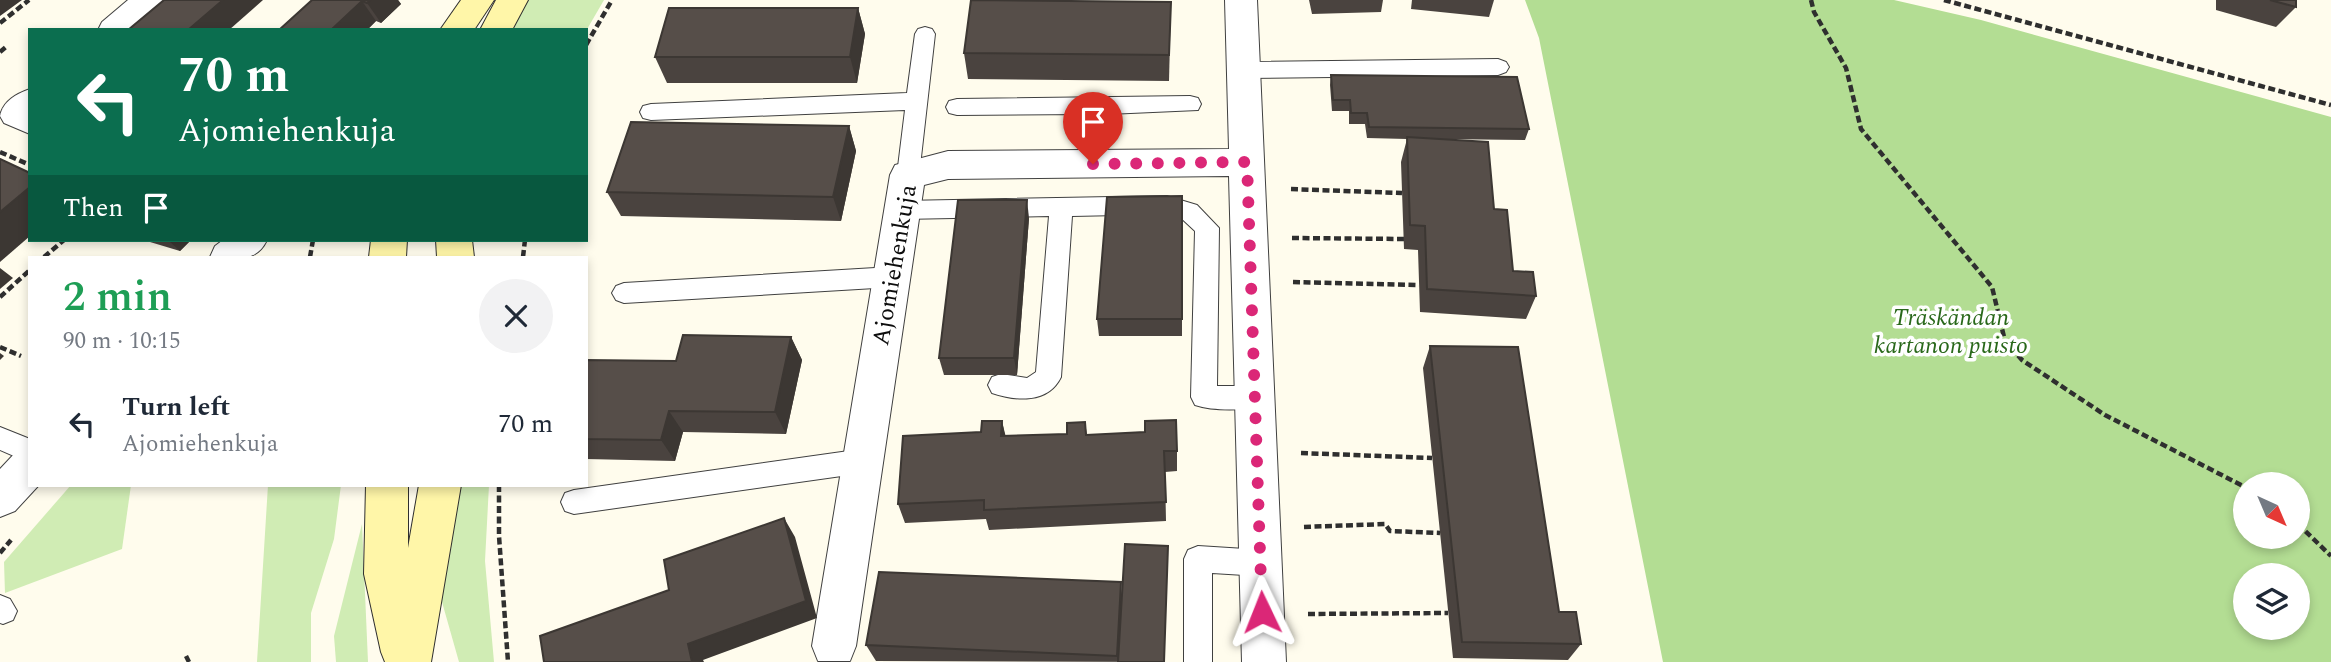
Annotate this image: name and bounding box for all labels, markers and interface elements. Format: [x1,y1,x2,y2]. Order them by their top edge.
text: 70 m [178,39,289,114]
icon: left [63,56,154,147]
pin [1063,92,1123,164]
icon: arrive [1074,103,1112,141]
text: Ajomiehenkuja [178,107,395,156]
street label: Ajomiehenkuja [863,181,927,348]
text: Then [63,188,123,228]
icon: arrive [137,189,175,227]
text: 2 min [63,266,172,329]
button: close [479,279,553,353]
park label: Träskändan kartanon puisto [1874,300,2028,364]
text: 90 m · 10:15 [63,324,181,359]
text: Turn left [122,387,230,427]
text: 70 m [498,404,553,444]
icon: left [63,405,101,443]
text: Ajomiehenkuja [122,427,278,462]
north arrow [2233,472,2310,550]
map controls [2233,472,2310,640]
button: layers [2233,563,2310,640]
position arrow [1225,575,1299,649]

